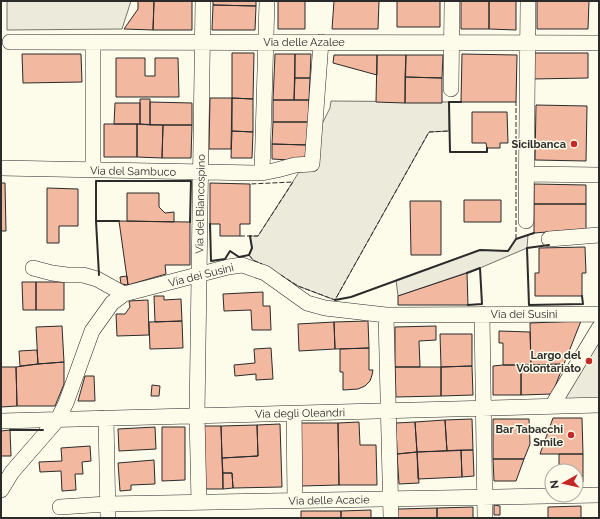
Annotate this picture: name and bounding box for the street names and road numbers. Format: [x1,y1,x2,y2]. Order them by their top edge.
street label: Via delle Azalee [263,36,345,49]
street label: Via del Biancospino [193,154,208,254]
street label: Via del Sambuco [90,164,177,179]
street label: Via dei Susini [167,261,235,290]
street label: Via dei Susini [491,308,557,321]
street label: Via degli Oleandri [255,406,345,421]
street label: Via delle Acacie [288,493,370,508]

